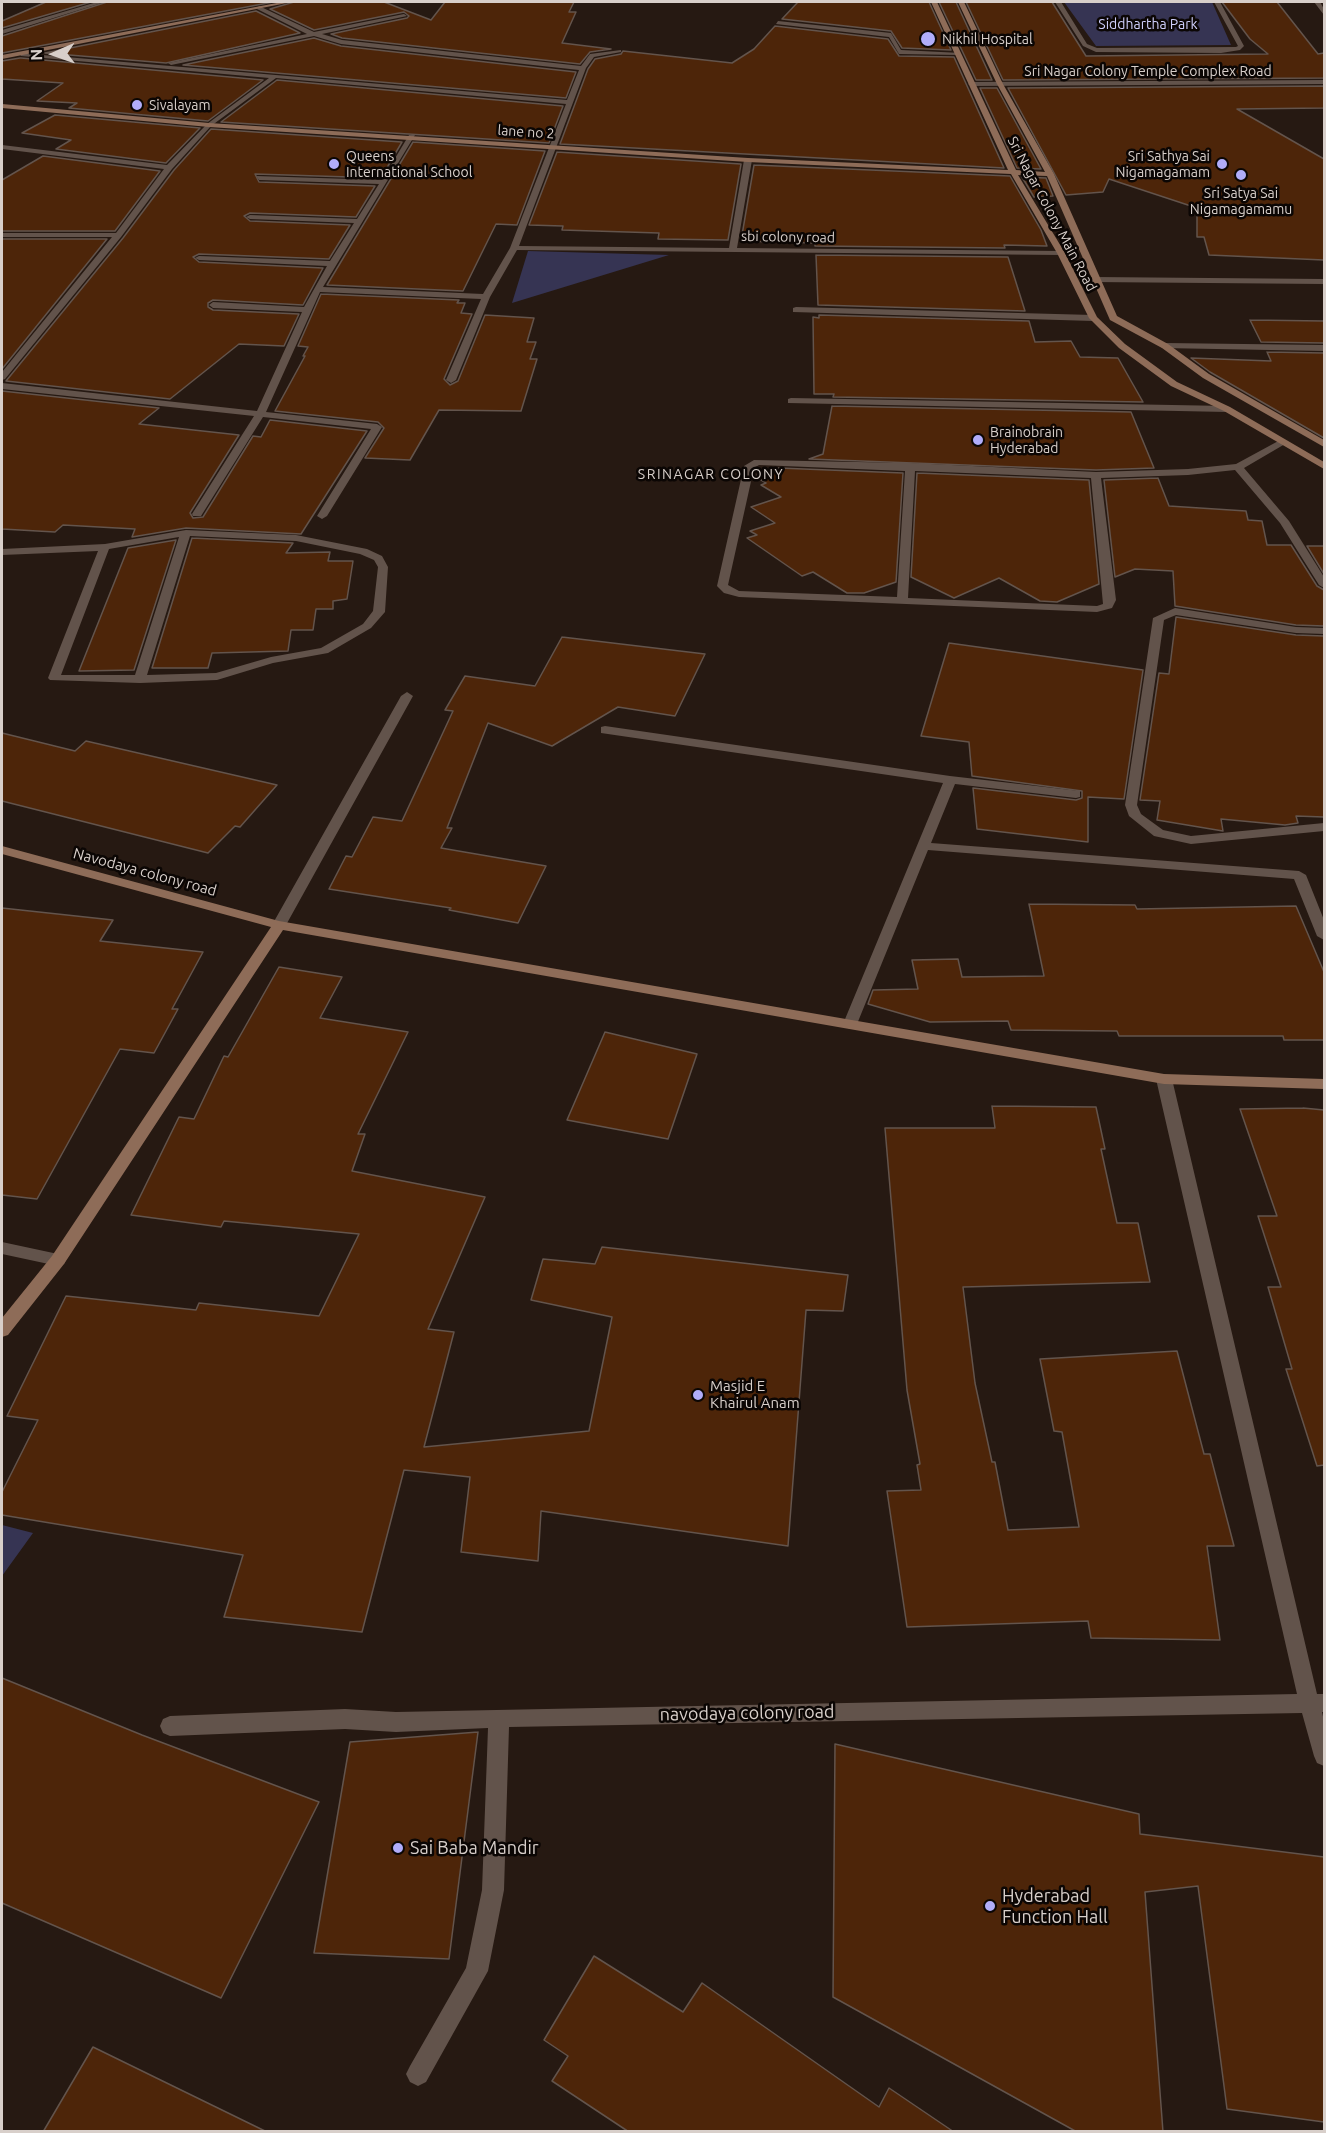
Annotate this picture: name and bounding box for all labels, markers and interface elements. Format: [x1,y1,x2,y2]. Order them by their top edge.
park label: Siddhartha Park [1098,16,1198,32]
north arrow [24,24,84,84]
marker: Nikhil Hospital [919,30,937,48]
place label: Nikhil Hospital [942,31,1033,47]
text: N [27,48,45,61]
street label: Sri Nagar Colony Temple Complex Road [1024,63,1272,79]
place label: Sivalayam [149,97,211,113]
marker: Sivalayam [130,98,144,112]
street label: lane no 2 [497,122,555,142]
street label: Sri Nagar Colony Main Road [1004,134,1100,294]
place label: Queens International School [346,148,472,180]
place label: Sri Sathya Sai Nigamagamam [1115,148,1210,180]
marker: Queens International School [327,157,341,171]
marker: Sri Sathya Sai Nigamagamam [1215,157,1229,171]
marker: Sri Satya Sai Nigamagamamu [1234,168,1248,182]
place label: Sri Satya Sai Nigamagamamu [1190,185,1292,218]
street label: sbi colony road [741,228,835,246]
place label: Brainobrain Hyderabad [990,424,1063,456]
marker: Brainobrain Hyderabad [971,433,985,447]
district label: SRINAGAR COLONY [638,466,784,482]
street label: Navodaya colony road [71,844,219,900]
place label: Masjid E Khairul Anam [710,1377,800,1412]
marker: Masjid E Khairul Anam [691,1388,705,1402]
street label: navodaya colony road [659,1701,835,1725]
place label: Sai Baba Mandir [410,1837,539,1859]
marker: Sai Baba Mandir [391,1841,405,1855]
place label: Hyderabad Function Hall [1002,1885,1108,1928]
marker: Hyderabad Function Hall [983,1899,997,1913]

